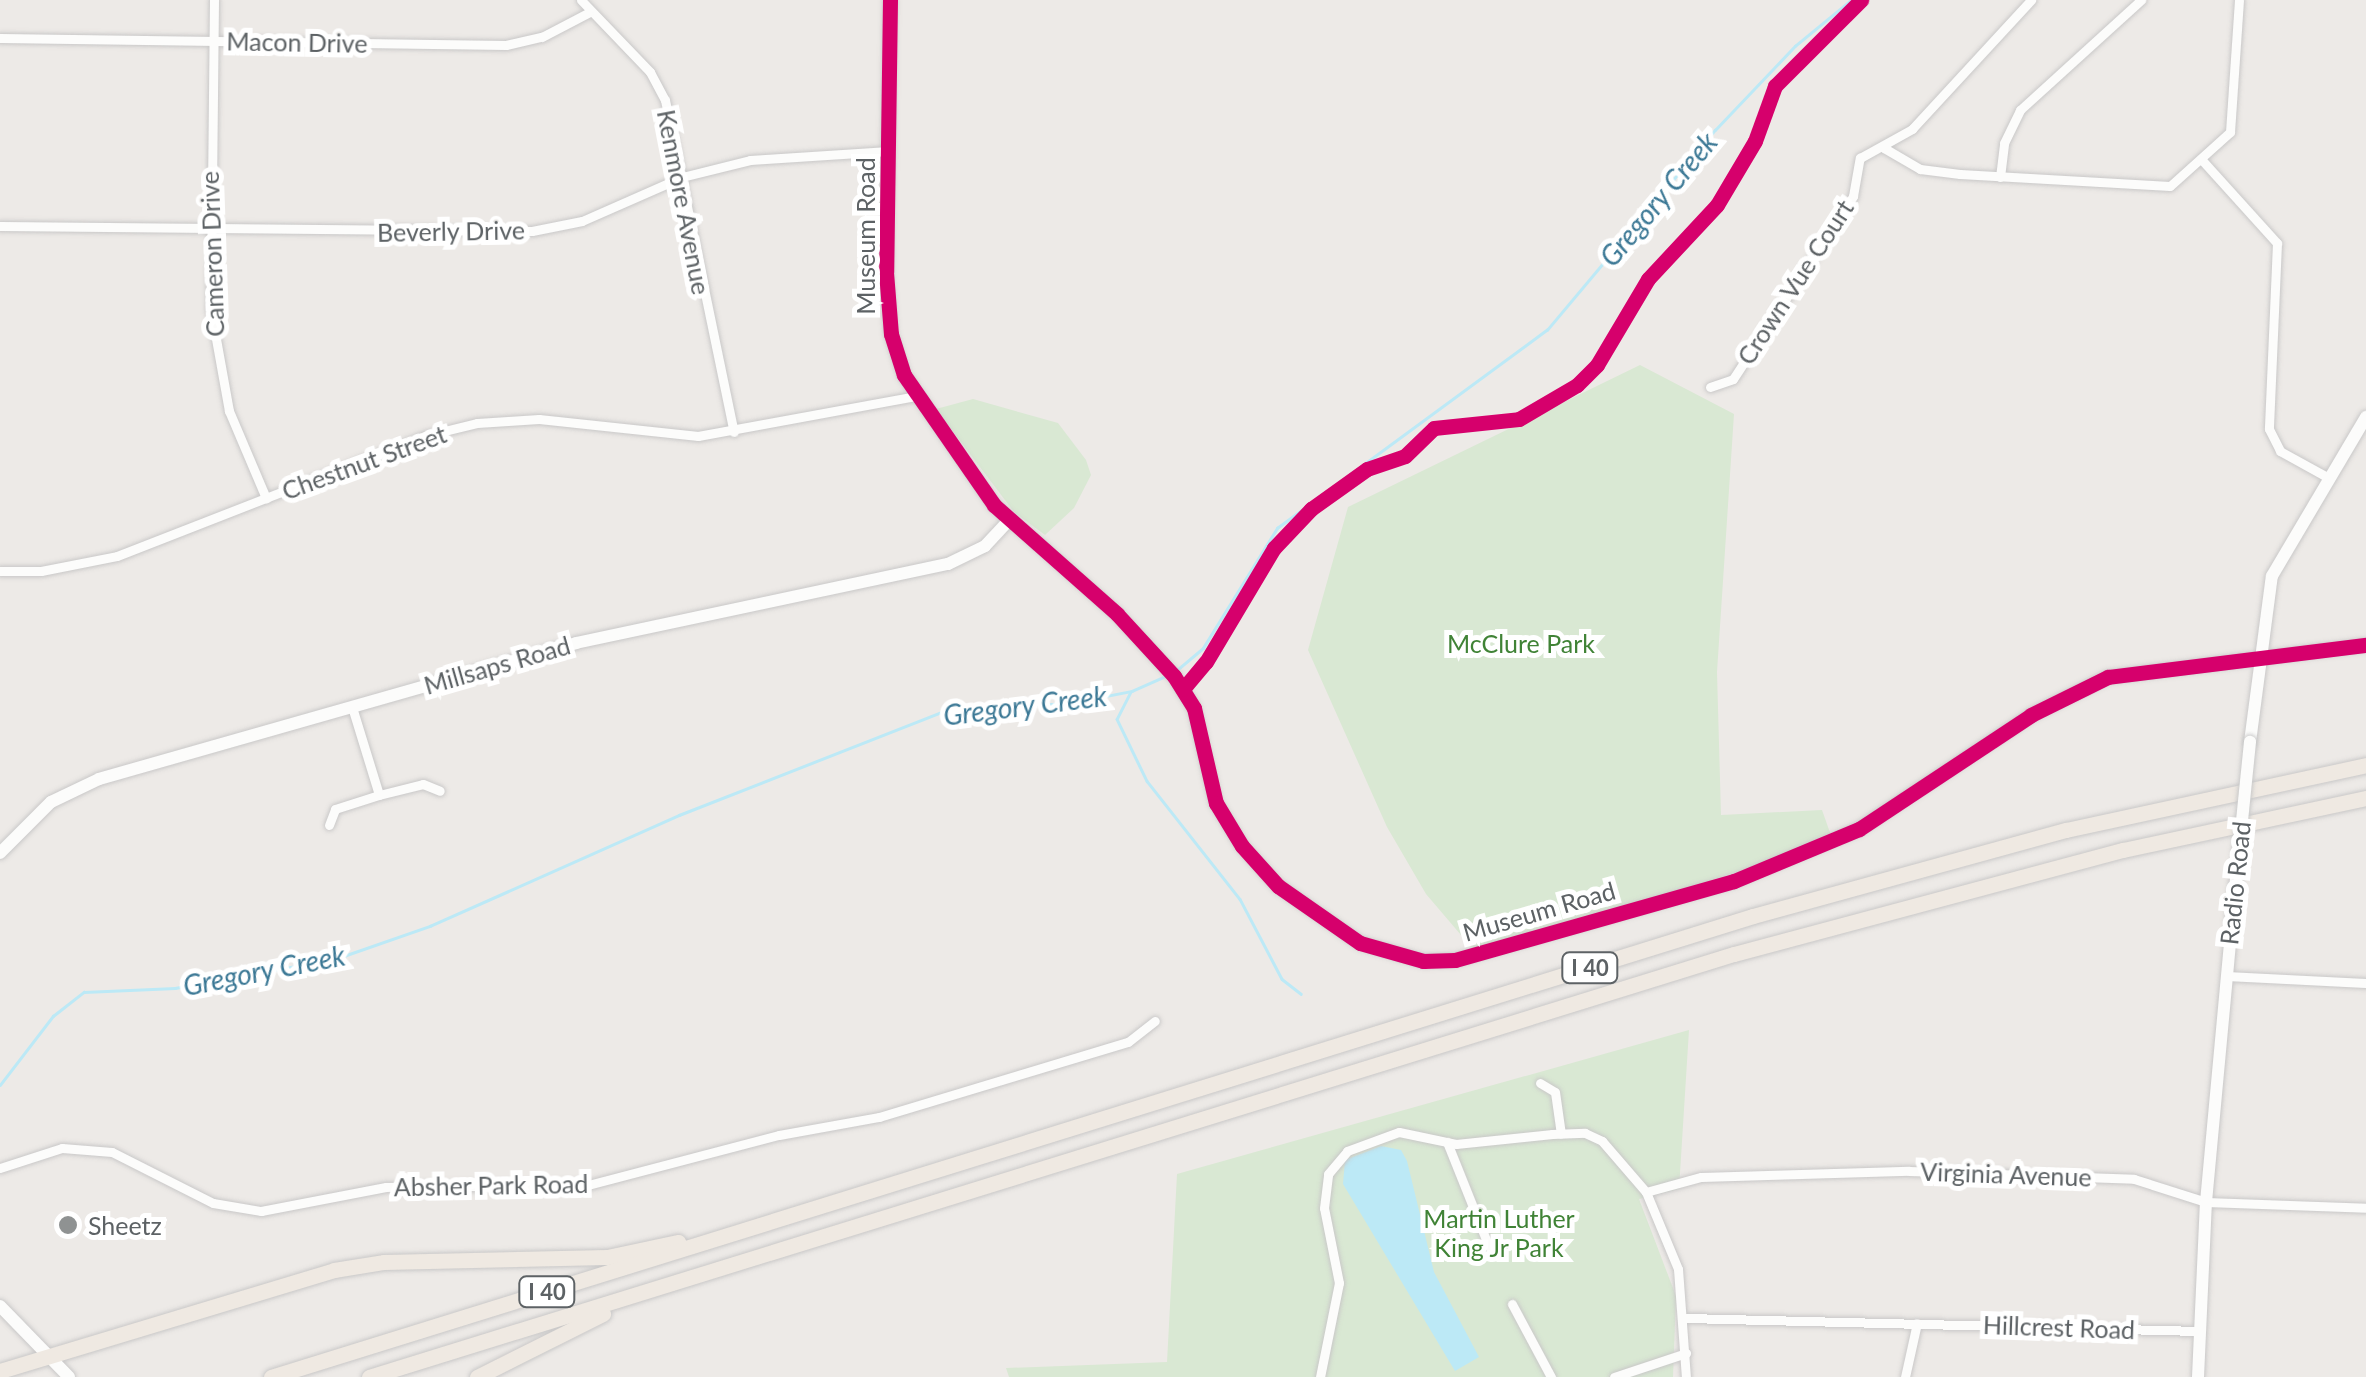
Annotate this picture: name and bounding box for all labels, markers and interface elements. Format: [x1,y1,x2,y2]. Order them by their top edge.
street label: Macon Drive [226,26,368,58]
street label: Kenmore Avenue [651,107,717,297]
water label: Gregory Creek [1592,125,1724,273]
street label: Museum Road [850,157,880,315]
street label: Cameron Drive [194,171,230,337]
street label: Crown Vue Court [1730,194,1860,370]
street label: Beverly Drive [376,215,526,247]
street label: Chestnut Street [278,418,450,506]
park label: McClure Park [1447,628,1595,658]
street label: Millsaps Road [420,630,574,700]
water label: Gregory Creek [941,678,1109,732]
street label: Radio Road [2214,820,2256,946]
street label: Museum Road [1459,875,1619,947]
water label: Gregory Creek [180,938,348,1002]
road number: I 40 [1560,951,1620,985]
street label: Virginia Avenue [1919,1156,2093,1192]
street label: Absher Park Road [393,1168,589,1202]
park label: Martin Luther King Jr Park [1423,1204,1575,1263]
place label: Sheetz [88,1210,162,1240]
marker: Sheetz [57,1214,79,1236]
road number: I 40 [517,1275,577,1309]
street label: Hillcrest Road [1982,1309,2136,1345]

